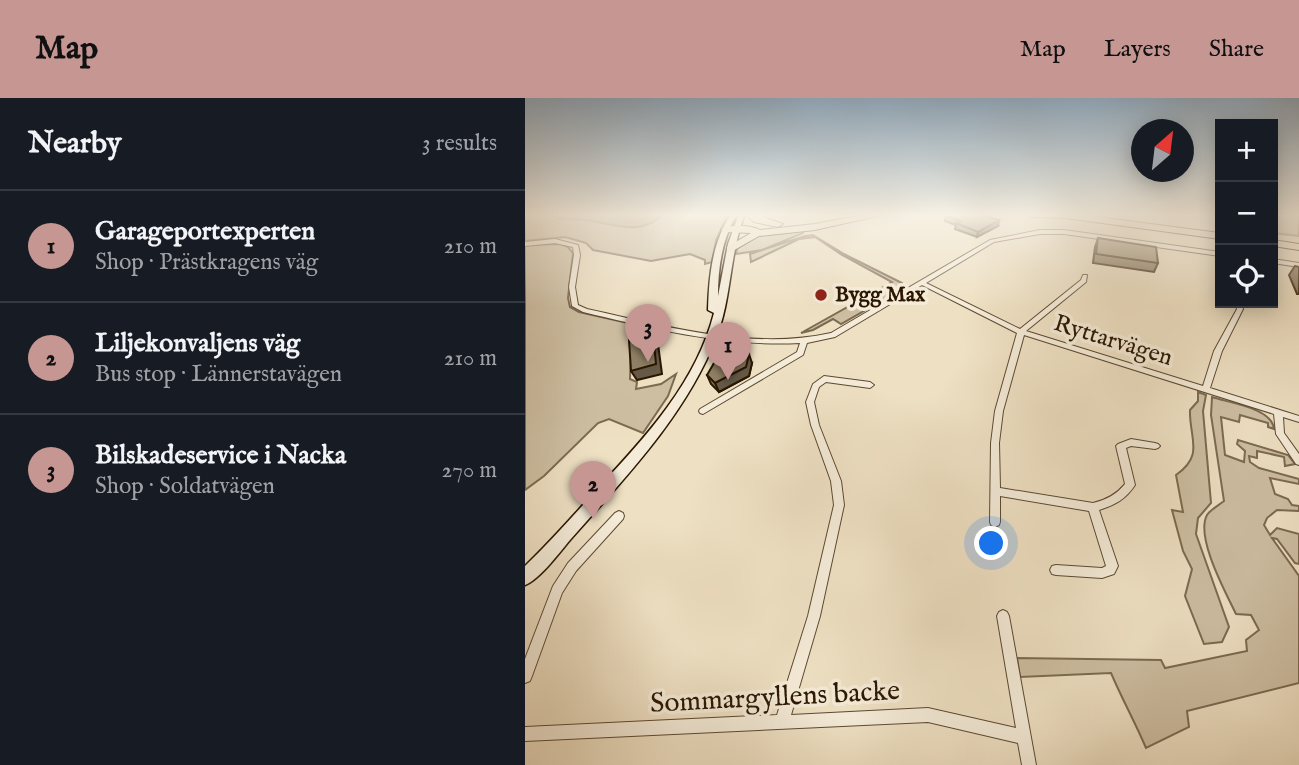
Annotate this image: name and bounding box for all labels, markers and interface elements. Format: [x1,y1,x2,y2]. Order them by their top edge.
text: Map [35,28,98,70]
text: Map [1020,34,1066,65]
text: Layers [1104,34,1171,65]
text: Share [1209,34,1264,65]
north arrow [1131,119,1194,182]
map controls [1215,119,1278,308]
button: + [1215,119,1278,182]
text: Nearby [28,125,121,163]
text: 3 results [422,129,497,158]
button: − [1215,182,1278,245]
text: Garageportexperten [95,215,315,248]
text: 1 [47,232,55,261]
text: 210 m [444,232,497,261]
button: locate [1215,245,1278,308]
text: Shop · Prästkragens väg [95,248,318,277]
place label: Bygg Max [835,282,926,309]
marker: Bygg Max [813,287,829,303]
pin: 3 [625,304,671,362]
street label: Ryttarvägen [1050,308,1176,374]
pin: 1 [705,322,751,380]
text: Liljekonvaljens väg [95,327,300,360]
text: 2 [46,344,56,373]
text: 210 m [444,344,497,373]
text: Bus stop · Lännerstavägen [95,360,342,389]
text: Bilskadeservice i Nacka [95,439,346,472]
text: 3 [47,456,55,485]
text: 270 m [442,456,497,485]
pin: 2 [570,461,616,519]
text: Shop · Soldatvägen [95,472,275,501]
your location [974,526,1008,560]
street label: Sommargyllens backe [649,674,901,722]

